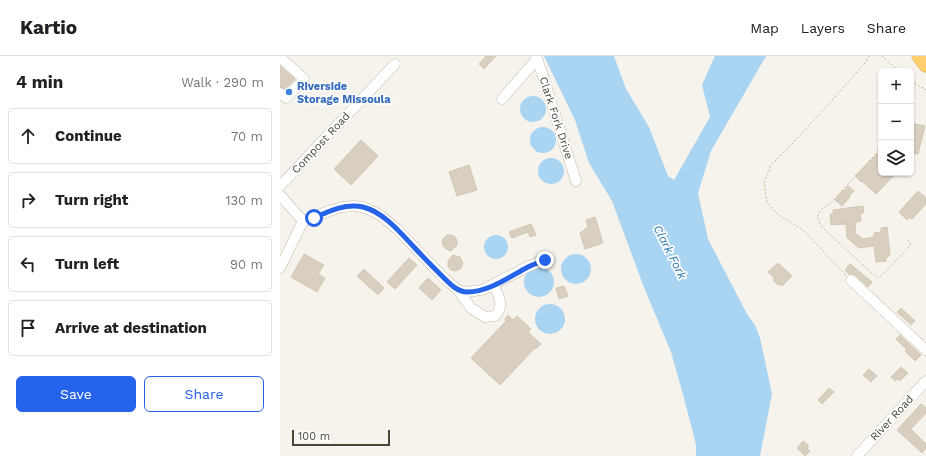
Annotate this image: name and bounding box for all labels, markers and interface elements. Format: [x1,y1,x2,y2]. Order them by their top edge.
text: Kartio [20,16,77,39]
text: Map [750,20,779,36]
text: Layers [801,20,845,36]
text: Share [867,20,906,36]
map controls [878,68,914,176]
button: + [878,68,914,104]
text: 4 min [16,72,63,92]
text: Walk · 290 m [181,75,264,90]
street label: Clark Fork Drive [537,75,575,161]
place label: Riverside Storage Missoula [297,80,391,106]
marker: Riverside Storage Missoula [284,87,294,97]
button: − [878,104,914,140]
street label: Compost Road [289,110,353,176]
icon: ahead [17,125,39,147]
text: Continue [55,127,122,145]
text: 70 m [231,129,263,144]
button: layers [878,140,914,176]
icon: right [17,189,39,211]
text: Turn right [55,191,128,209]
text: 130 m [225,193,263,208]
route start [305,209,323,227]
water label: Clark Fork [650,223,690,282]
route end [536,251,554,269]
icon: left [17,253,39,275]
text: Turn left [55,255,119,273]
text: 90 m [230,257,263,272]
icon: arrive [17,317,39,339]
text: Arrive at destination [55,319,207,337]
button: Save [16,376,136,412]
button: Share [144,376,264,412]
street label: River Road [868,393,916,443]
scale bar [292,428,390,447]
text: 100 m [298,430,330,443]

